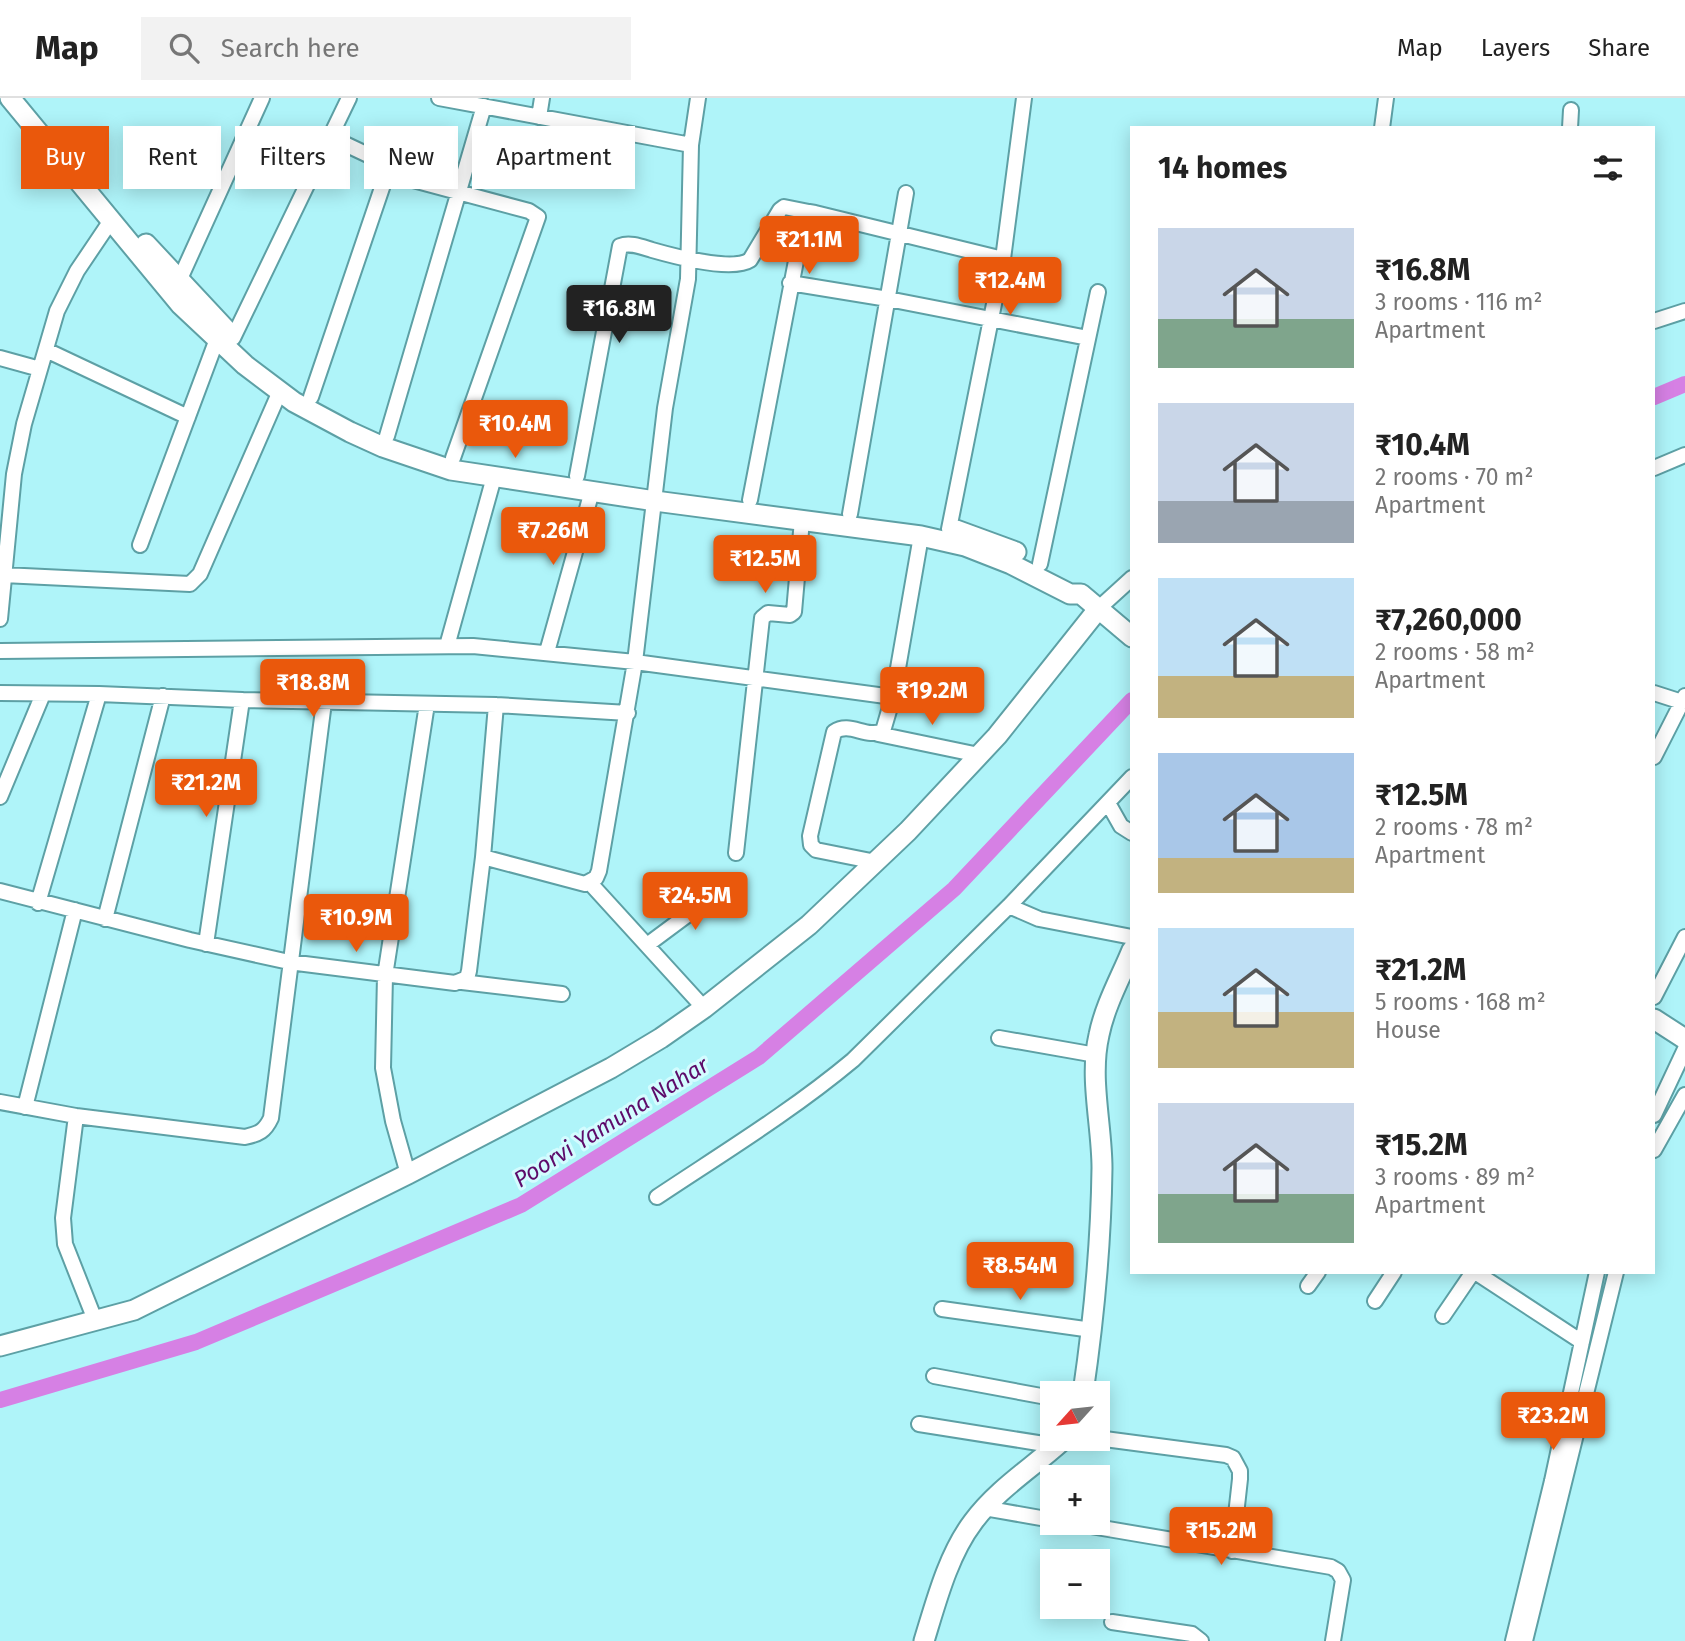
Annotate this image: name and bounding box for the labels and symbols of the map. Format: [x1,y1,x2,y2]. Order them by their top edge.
pin: ₹21.1M [752,216,866,276]
pin: ₹12.4M [953,258,1067,317]
pin: ₹16.8M [562,286,676,345]
pin: ₹10.4M [458,400,572,460]
pin: ₹7.26M [496,508,610,567]
pin: ₹12.5M [708,536,822,595]
pin: ₹18.8M [256,660,370,719]
pin: ₹19.2M [875,668,989,727]
pin: ₹21.2M [149,760,263,819]
pin: ₹24.5M [638,872,752,932]
pin: ₹10.9M [299,894,413,954]
water label: Poorvi Yamuna Nahar [508,1050,715,1193]
pin: ₹8.54M [963,1242,1077,1302]
north arrow [1040,1381,1110,1451]
pin: ₹23.2M [1496,1392,1610,1452]
pin: ₹15.2M [1164,1508,1278,1567]

